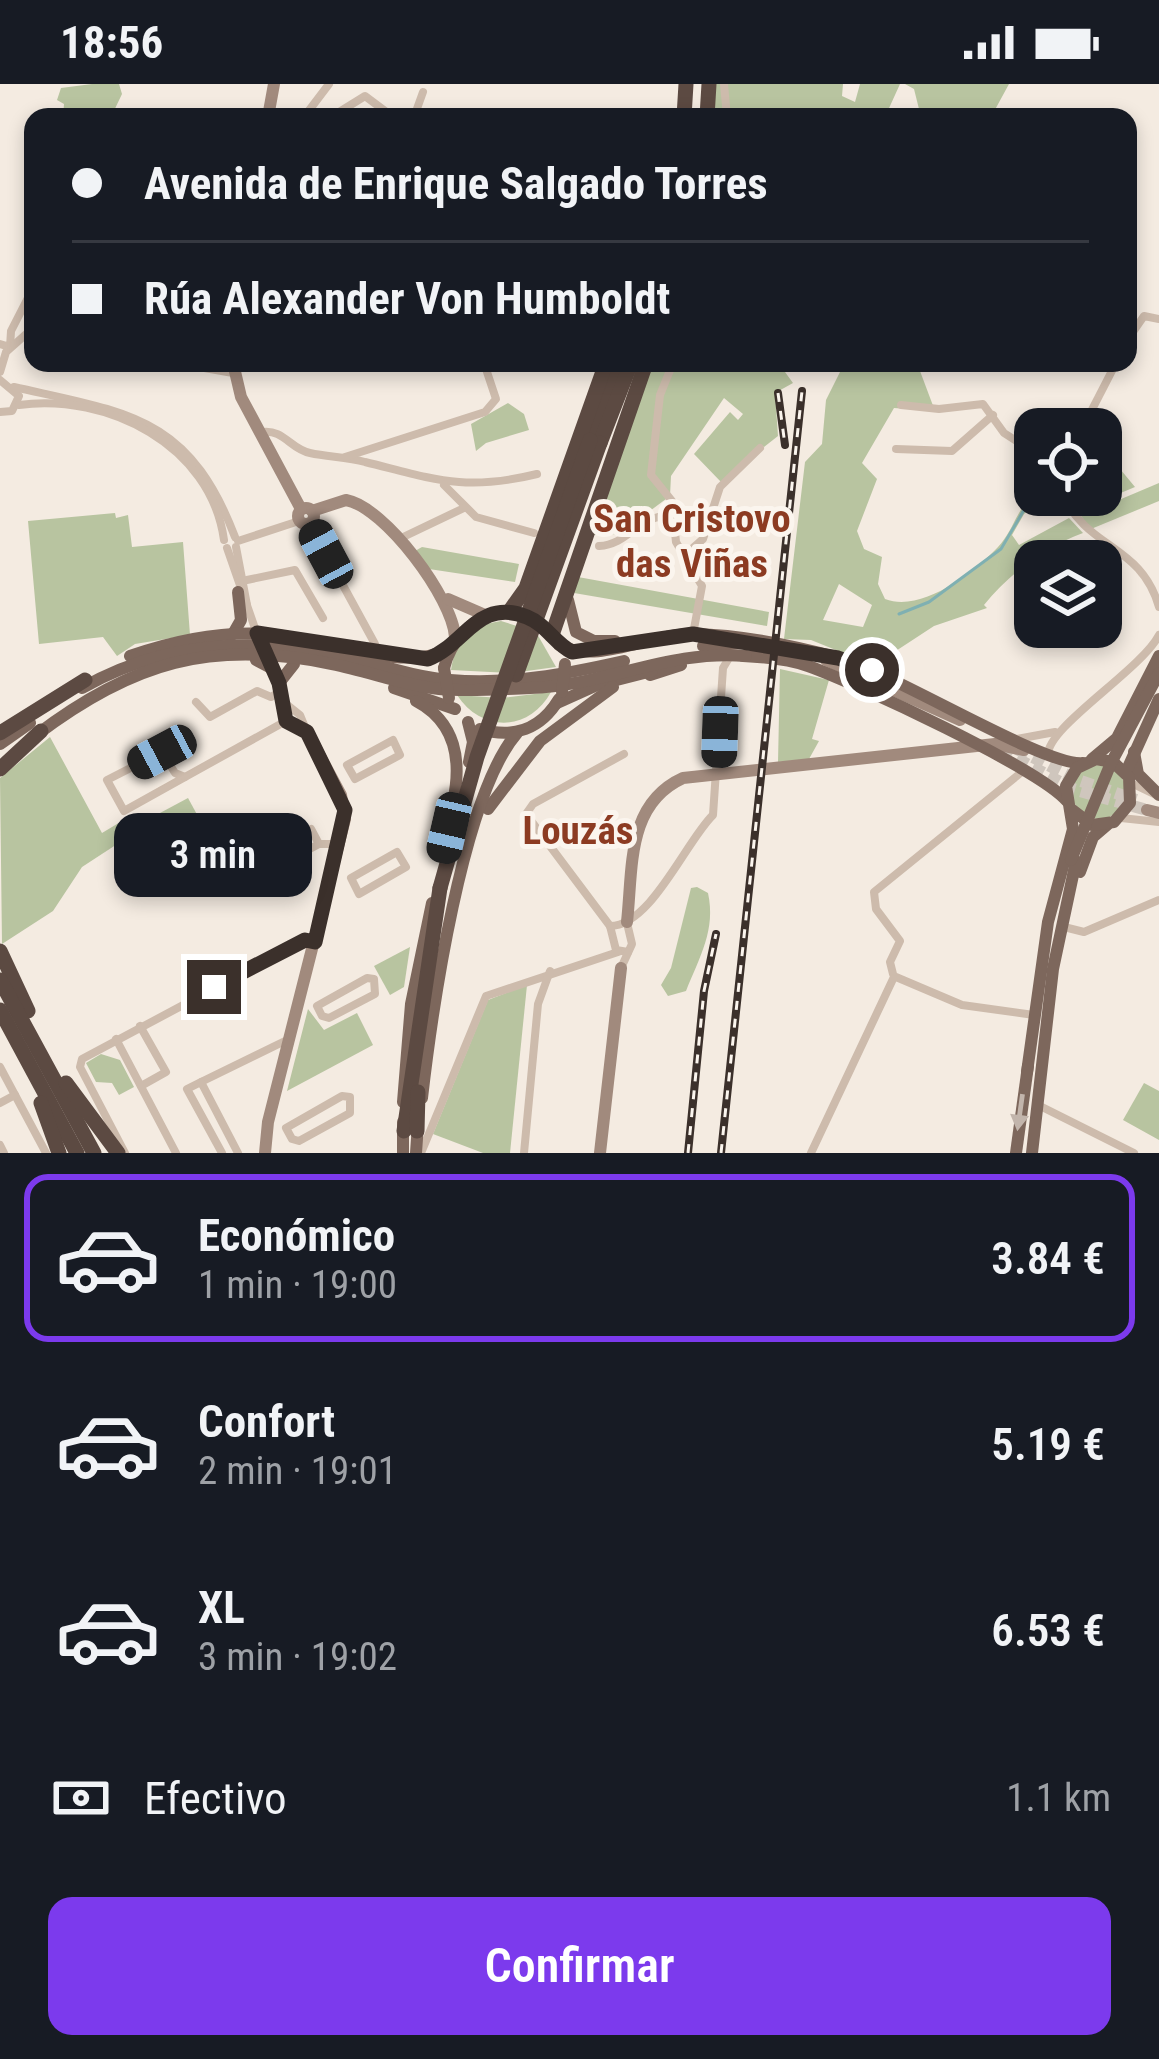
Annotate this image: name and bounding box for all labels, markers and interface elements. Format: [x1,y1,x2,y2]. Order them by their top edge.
text: 18:56 [60,16,163,69]
text: Avenida de Enrique Salgado Torres [144,157,768,210]
text: Rúa Alexander Von Humboldt [144,272,670,325]
map controls [1014,408,1122,648]
button: locate [1014,408,1122,516]
district label: San Cristovo das Viñas [593,496,791,587]
car [293,514,359,594]
button: layers [1014,540,1122,648]
route start [845,643,899,697]
car [701,695,739,769]
car [122,719,202,785]
car [423,789,475,867]
district label: Louzás [523,808,633,854]
callout: 3 min [115,813,313,897]
text: 3 min [170,832,256,878]
route end [187,960,241,1014]
one-way arrow [1011,1094,1030,1131]
icon: car [54,1204,162,1312]
text: Económico [198,1209,395,1262]
text: 3.84 € [991,1232,1105,1285]
text: 1 min · 19:00 [198,1262,397,1308]
icon: car [54,1390,162,1498]
text: Confort [198,1395,335,1448]
text: 5.19 € [991,1418,1105,1471]
text: 2 min · 19:01 [198,1448,397,1494]
icon: car [54,1576,162,1684]
text: XL [198,1581,245,1634]
text: 6.53 € [991,1604,1105,1657]
text: 3 min · 19:02 [198,1634,397,1680]
icon: cash [48,1765,114,1831]
text: Efectivo [144,1772,287,1825]
text: 1.1 km [1006,1775,1111,1821]
button: Confirmar [48,1897,1111,2035]

